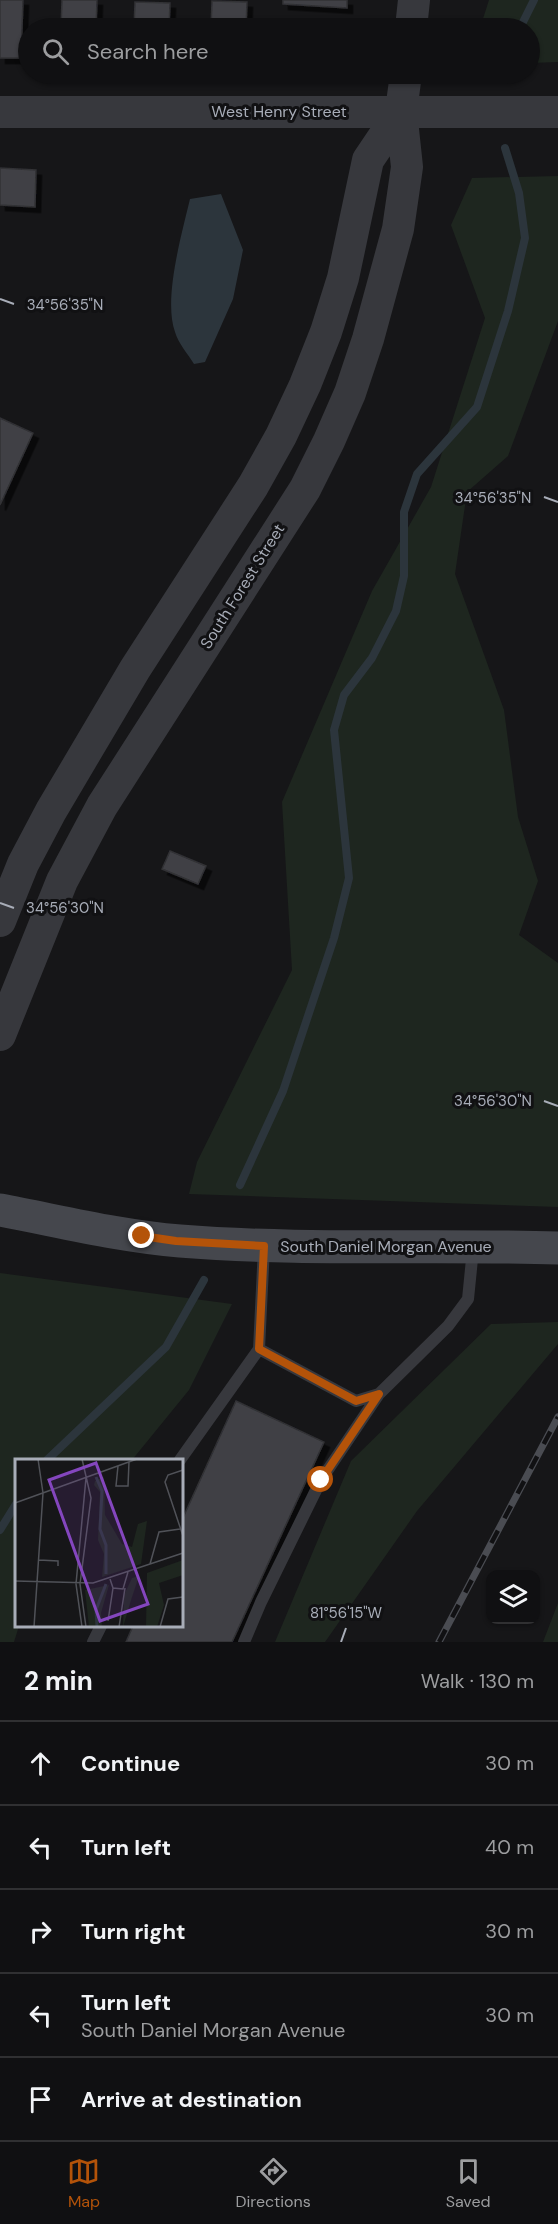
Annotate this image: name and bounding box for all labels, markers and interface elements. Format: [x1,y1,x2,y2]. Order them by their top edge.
search box [18,18,540,84]
icon: search [39,35,72,68]
text: Search here [87,37,208,66]
street label: West Henry Street [211,101,347,122]
text: 34°56'35"N [27,295,103,315]
text: 34°56'35"N [455,488,531,508]
street label: South Forest Street [195,520,289,653]
text: 34°56'30"N [26,898,104,918]
text: 34°56'30"N [454,1091,532,1111]
route end [128,1222,154,1248]
street label: South Daniel Morgan Avenue [280,1236,492,1257]
inset map [15,1459,183,1627]
route start [307,1466,333,1492]
map controls [486,1570,540,1624]
button: layers [486,1570,540,1624]
text: 81°56'15"W [310,1603,383,1623]
text: 2 min [24,1664,93,1698]
text: Walk · 130 m [421,1668,534,1694]
icon: ahead [24,1747,57,1780]
text: Continue [81,1749,180,1778]
text: 30 m [485,1750,534,1776]
icon: left [24,1831,57,1864]
text: Turn left [81,1833,171,1862]
text: 40 m [485,1834,534,1860]
icon: right [24,1915,57,1948]
text: Turn right [81,1917,186,1946]
text: 30 m [485,1918,534,1944]
text: Turn left [81,1988,171,2017]
icon: left [24,1999,57,2032]
text: 30 m [485,2002,534,2028]
text: South Daniel Morgan Avenue [81,2017,345,2043]
icon: arrive [24,2083,57,2116]
text: Arrive at destination [81,2085,302,2114]
tab: Map [67,2155,100,2212]
tab: Directions [235,2155,311,2212]
tab: Saved [446,2155,491,2212]

